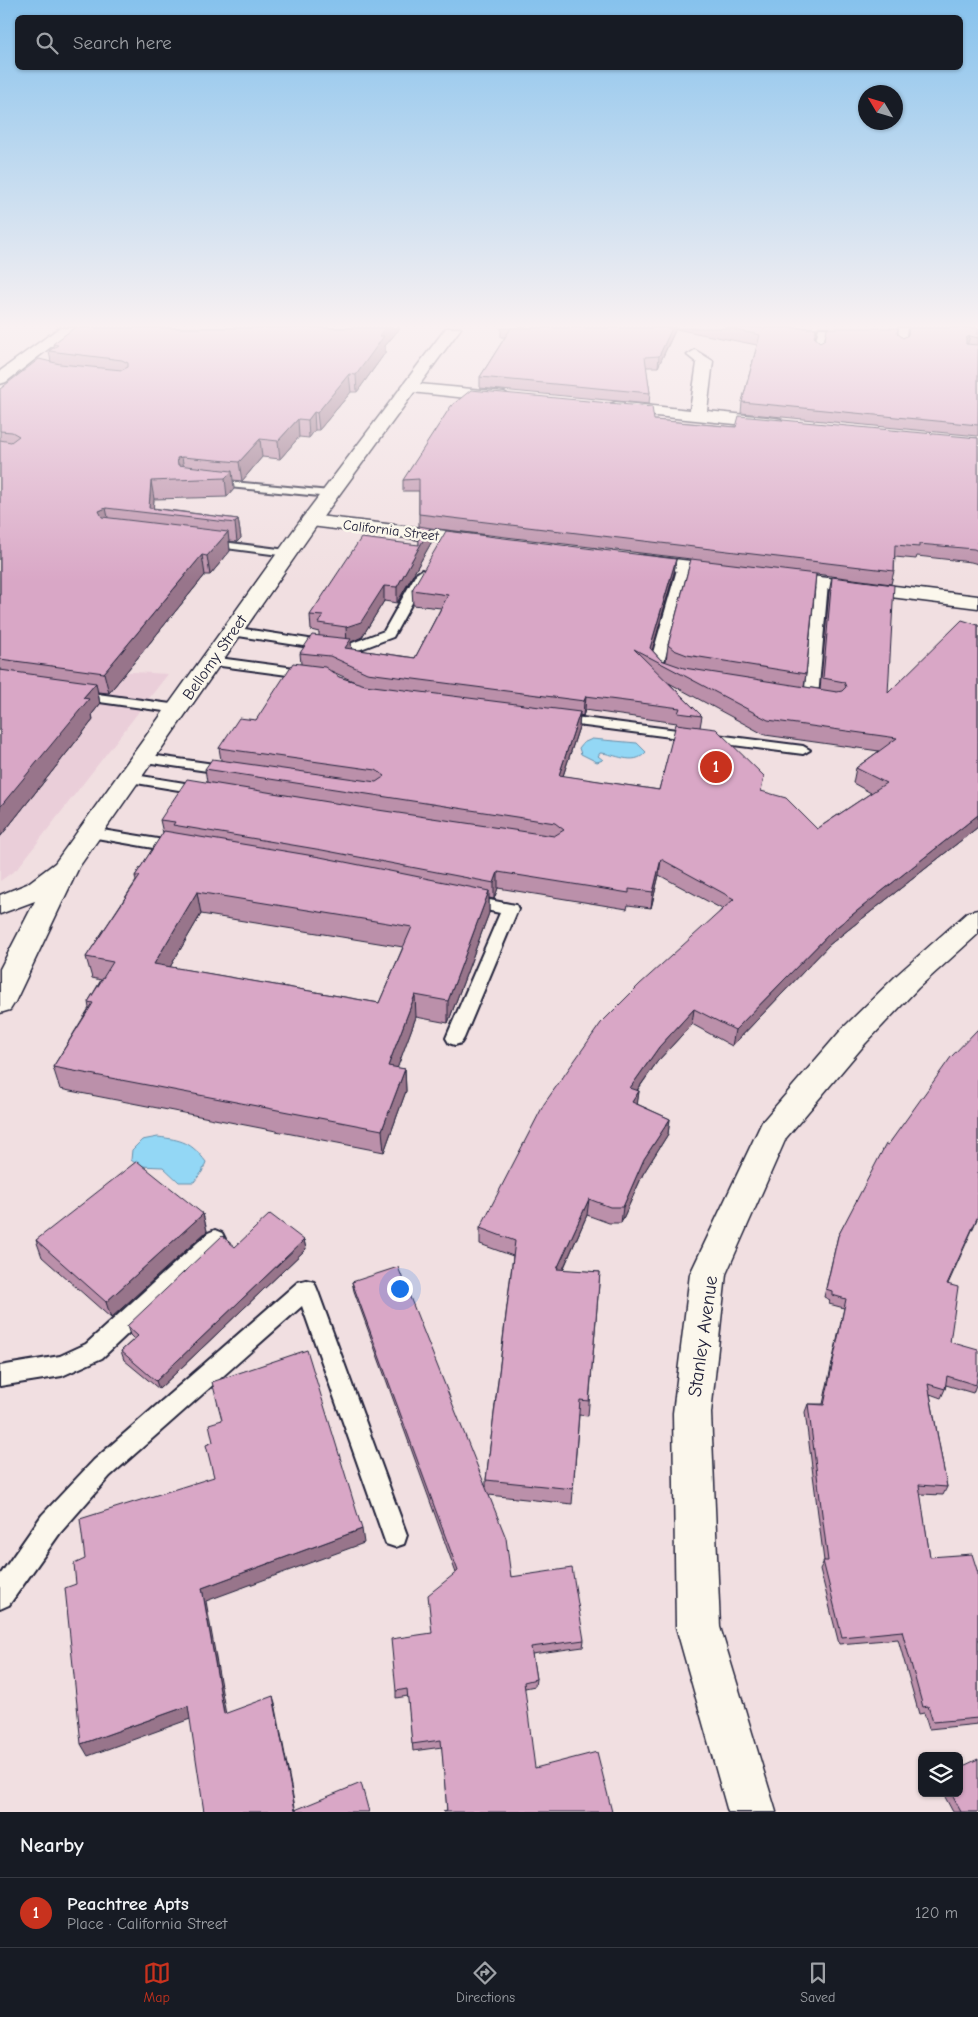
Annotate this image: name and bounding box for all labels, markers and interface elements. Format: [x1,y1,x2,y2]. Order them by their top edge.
search box [15,15,963,70]
icon: search [33,29,61,57]
text: Search here [73,32,172,54]
north arrow [858,85,903,130]
street label: California Street [342,516,441,545]
street label: Bellomy Street [179,611,251,703]
pin: 1 [700,748,732,786]
street label: Stanley Avenue [684,1274,722,1398]
your location [387,1276,413,1302]
map controls [918,1752,963,1797]
button: layers [918,1752,963,1797]
text: Nearby [20,1833,84,1857]
text: Peachtree Apts [67,1893,189,1915]
text: 1 [33,1904,39,1922]
text: 120 m [915,1904,958,1922]
text: Place · California Street [67,1915,227,1933]
tab: Map [143,1959,171,2006]
tab: Directions [456,1959,515,2006]
tab: Saved [800,1959,835,2006]

